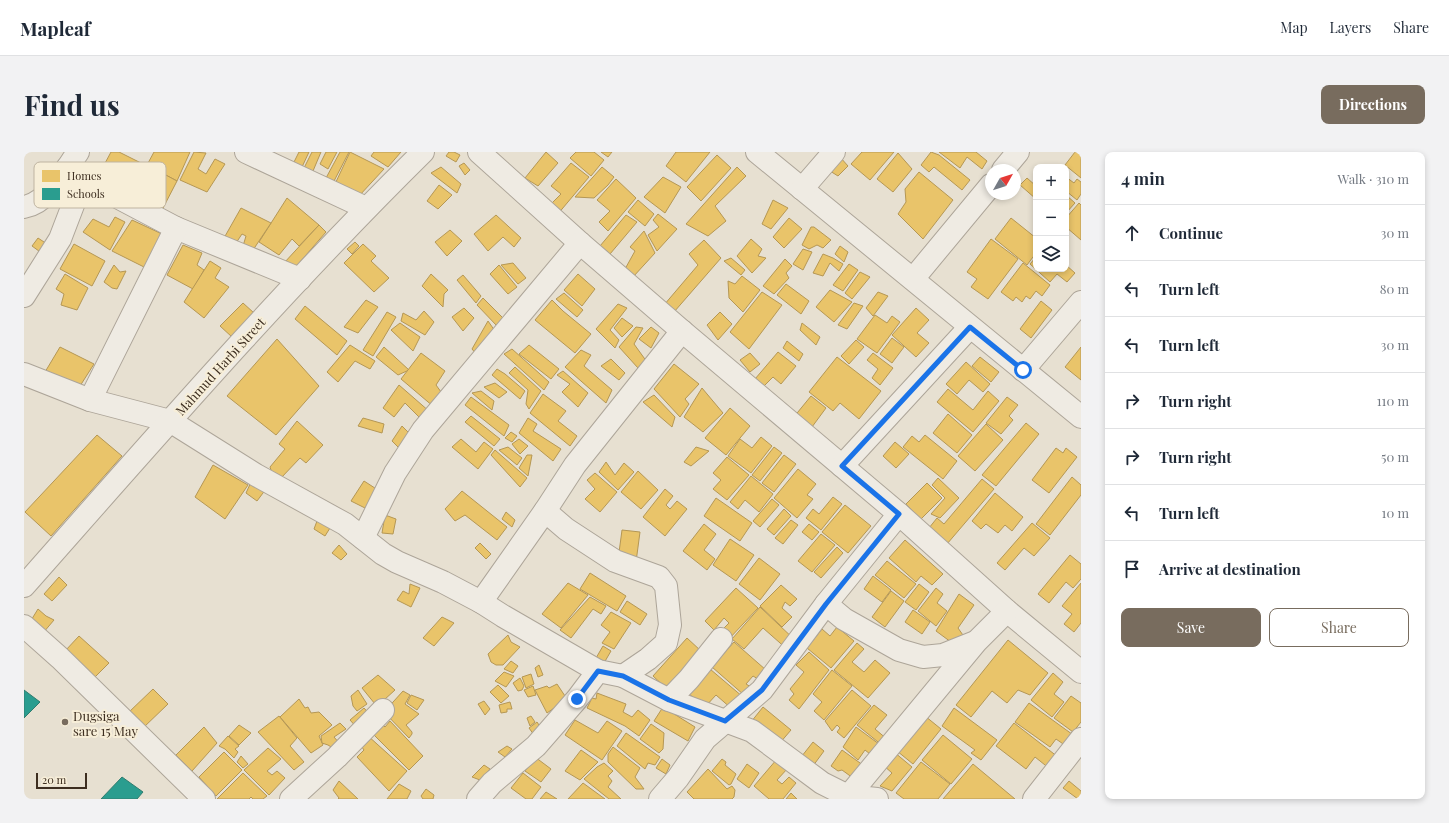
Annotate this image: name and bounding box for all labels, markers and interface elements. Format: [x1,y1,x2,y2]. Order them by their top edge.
text: Mapleaf [20,15,91,41]
text: Map [1280,18,1308,37]
text: Layers [1330,18,1371,37]
text: Share [1393,18,1429,37]
button: Directions [1321,85,1425,124]
text: Find us [24,86,120,123]
legend [34,162,166,208]
north arrow [985,164,1021,200]
map controls [1033,164,1069,272]
button: + [1033,164,1069,200]
text: 4 min [1121,167,1165,189]
text: Homes [67,168,101,183]
text: Walk · 310 m [1338,170,1409,187]
text: Schools [67,186,105,201]
button: − [1033,200,1069,236]
icon: ahead [1121,222,1143,244]
text: Continue [1159,223,1223,243]
text: 30 m [1381,224,1409,241]
button: layers [1033,236,1069,272]
icon: left [1121,278,1143,300]
text: Turn left [1159,279,1220,299]
text: 80 m [1380,280,1409,297]
street label: Mahmud Harbi Street [171,313,269,419]
icon: left [1121,334,1143,356]
text: Turn left [1159,335,1220,355]
text: 30 m [1381,336,1409,353]
route start [1014,361,1032,379]
icon: right [1121,390,1143,412]
text: Turn right [1159,391,1232,411]
text: 110 m [1377,392,1409,409]
icon: right [1121,446,1143,468]
text: Turn right [1159,447,1232,467]
text: 50 m [1381,448,1409,465]
icon: left [1121,502,1143,524]
text: Turn left [1159,503,1220,523]
text: 10 m [1382,504,1409,521]
icon: arrive [1121,558,1143,580]
text: Arrive at destination [1159,559,1301,579]
button: Save [1121,608,1261,647]
button: Share [1269,608,1409,647]
route end [568,690,586,708]
place label: Dugsiga sare 15 May [73,707,138,739]
marker: Dugsiga sare 15 May [60,717,70,727]
scale bar [36,771,87,790]
text: 20 m [42,772,66,787]

